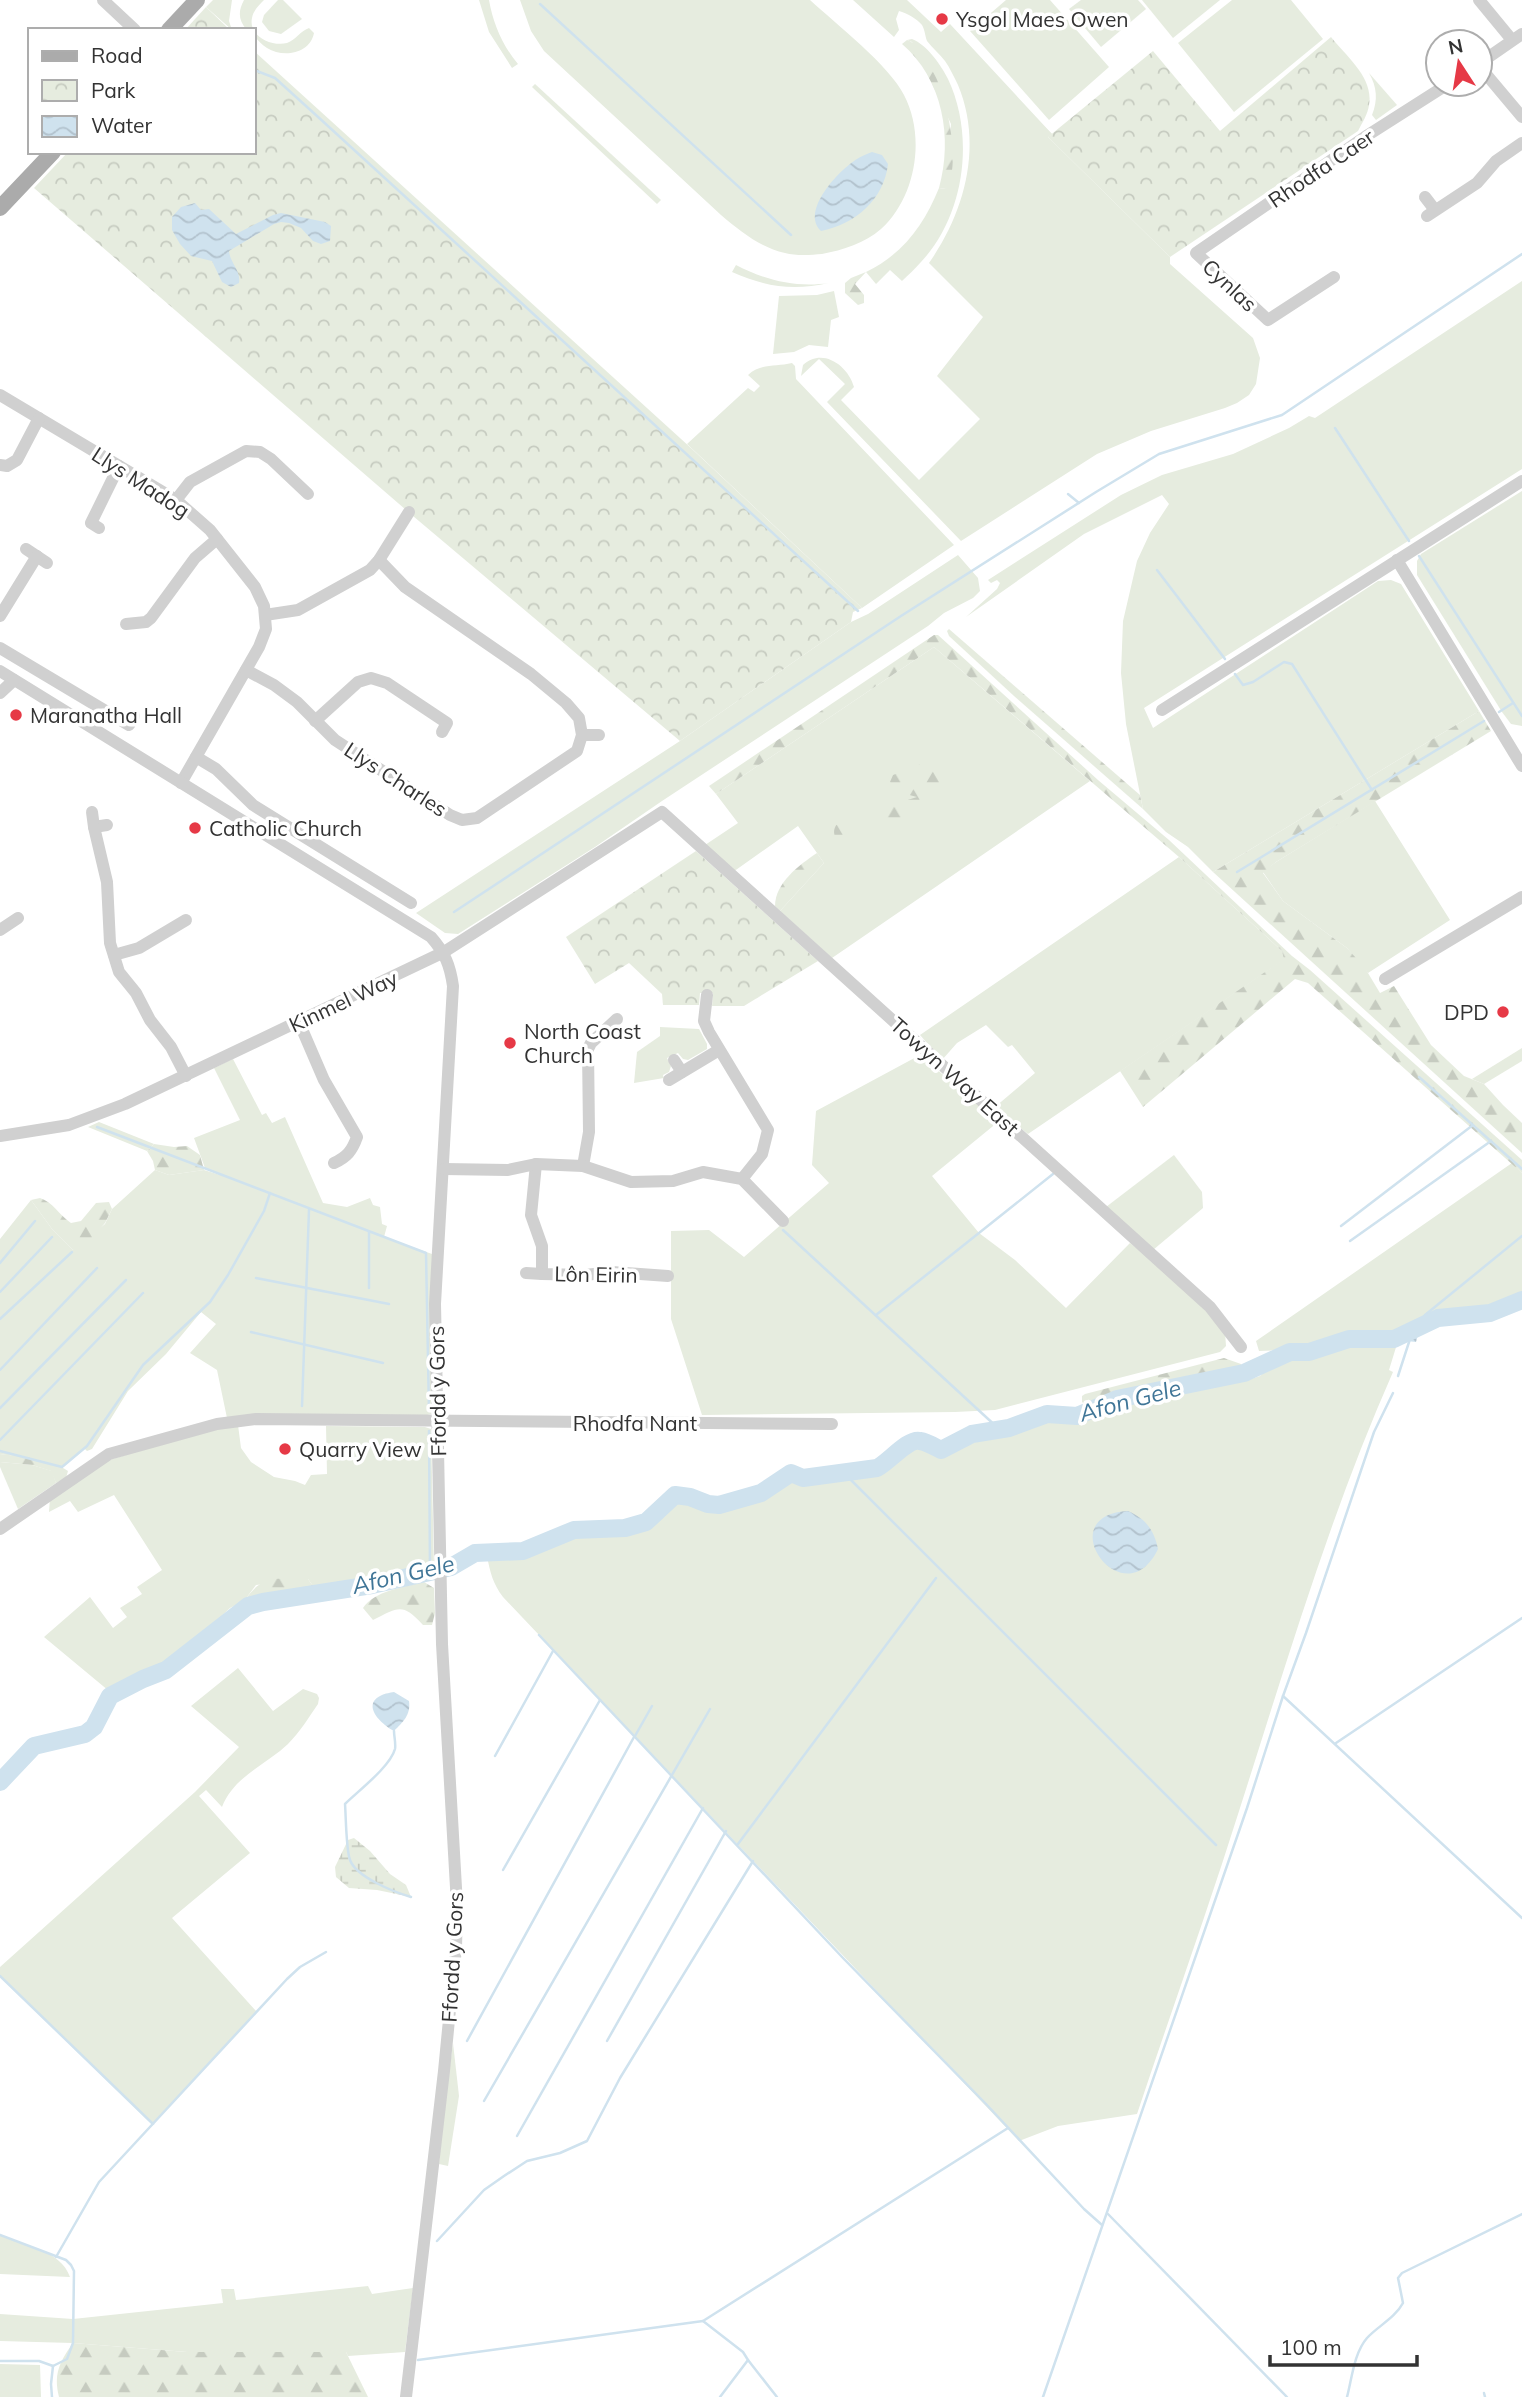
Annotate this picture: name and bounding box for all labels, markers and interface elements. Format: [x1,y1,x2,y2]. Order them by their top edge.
place label: Ysgol Maes Owen [955,6,1129,32]
marker: Ysgol Maes Owen [934,11,950,27]
legend [28,28,256,154]
north arrow [1424,28,1494,98]
text: N [1446,33,1465,60]
text: Road [91,42,142,68]
text: Park [91,77,135,103]
text: Water [91,112,152,138]
street label: Rhodfa Caer [1263,123,1379,213]
street label: Cynlas [1197,253,1263,317]
street label: Llys Madog [87,441,195,523]
place label: Maranatha Hall [30,702,182,728]
marker: Maranatha Hall [8,707,24,723]
street label: Llys Charles [340,736,452,822]
place label: Catholic Church [209,815,362,841]
marker: Catholic Church [187,820,203,836]
street label: Kinmel Way [285,965,401,1037]
place label: DPD [1444,999,1489,1025]
marker: DPD [1495,1004,1511,1020]
street label: Towyn Way East [885,1011,1025,1141]
place label: North Coast Church [524,1018,641,1068]
marker: North Coast Church [502,1035,518,1051]
street label: Lôn Eirin [554,1260,638,1288]
street label: Ffordd y Gors [423,1325,451,1457]
water label: Afon Gele [1075,1373,1184,1428]
street label: Rhodfa Nant [573,1410,697,1436]
place label: Quarry View [299,1436,422,1462]
marker: Quarry View [277,1441,293,1457]
water label: Afon Gele [348,1548,457,1600]
street label: Ffordd y Gors [436,1891,468,2023]
scale bar [1270,2324,1417,2368]
text: 100 m [1280,2334,1342,2360]

